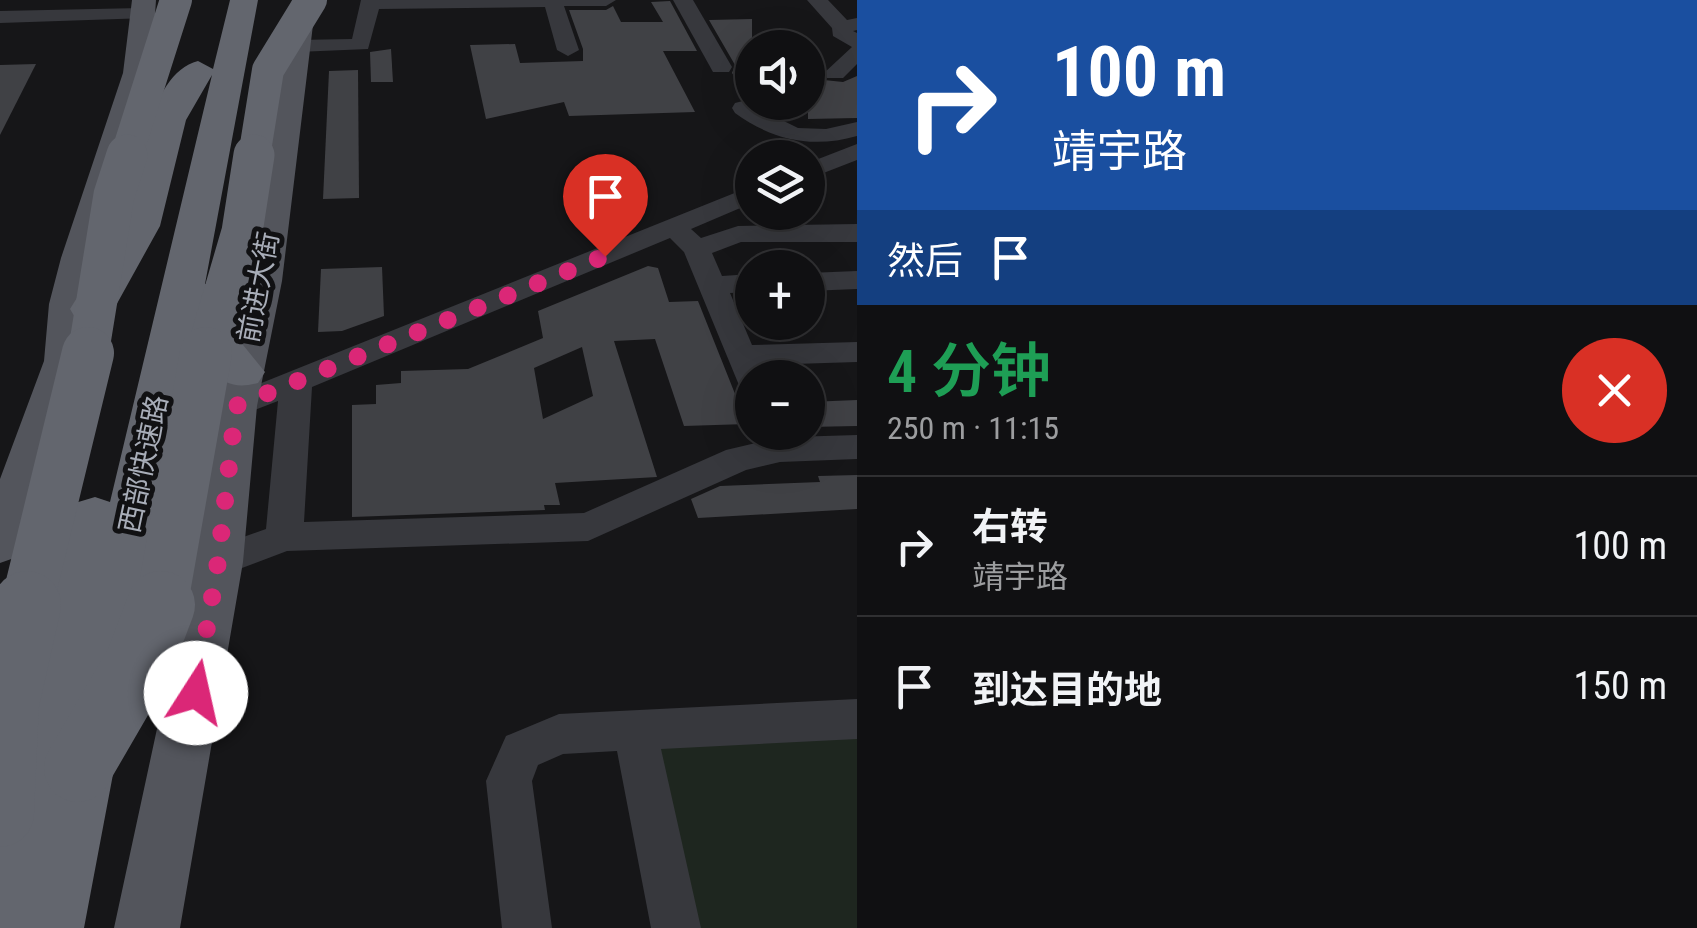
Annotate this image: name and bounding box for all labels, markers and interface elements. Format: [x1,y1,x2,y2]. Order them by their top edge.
map controls [735,30,825,450]
button: sound [735,30,825,120]
text: 100 m [1052,31,1226,113]
icon: right [887,40,1017,170]
text: 靖宇路 [1052,125,1187,178]
button: layers [735,140,825,230]
pin [563,154,648,257]
icon: arrive [578,169,633,224]
street label: 前进大街 [232,229,285,345]
icon: arrive [983,230,1038,285]
text: 然后 [887,239,963,283]
button: + [735,250,825,340]
text: 4 分钟 [887,336,1051,407]
button: close [1562,338,1667,443]
button: − [735,360,825,450]
street label: 西部快速路 [113,392,174,536]
text: 250 m · 11:15 [887,409,1059,447]
text: 右转 [972,505,1048,549]
icon: right [887,519,942,574]
text: 100 m [1573,524,1667,568]
text: 靖宇路 [972,558,1068,596]
position arrow [144,641,248,745]
icon: arrive [887,659,942,714]
text: 150 m [1573,664,1667,708]
text: 到达目的地 [972,668,1162,712]

